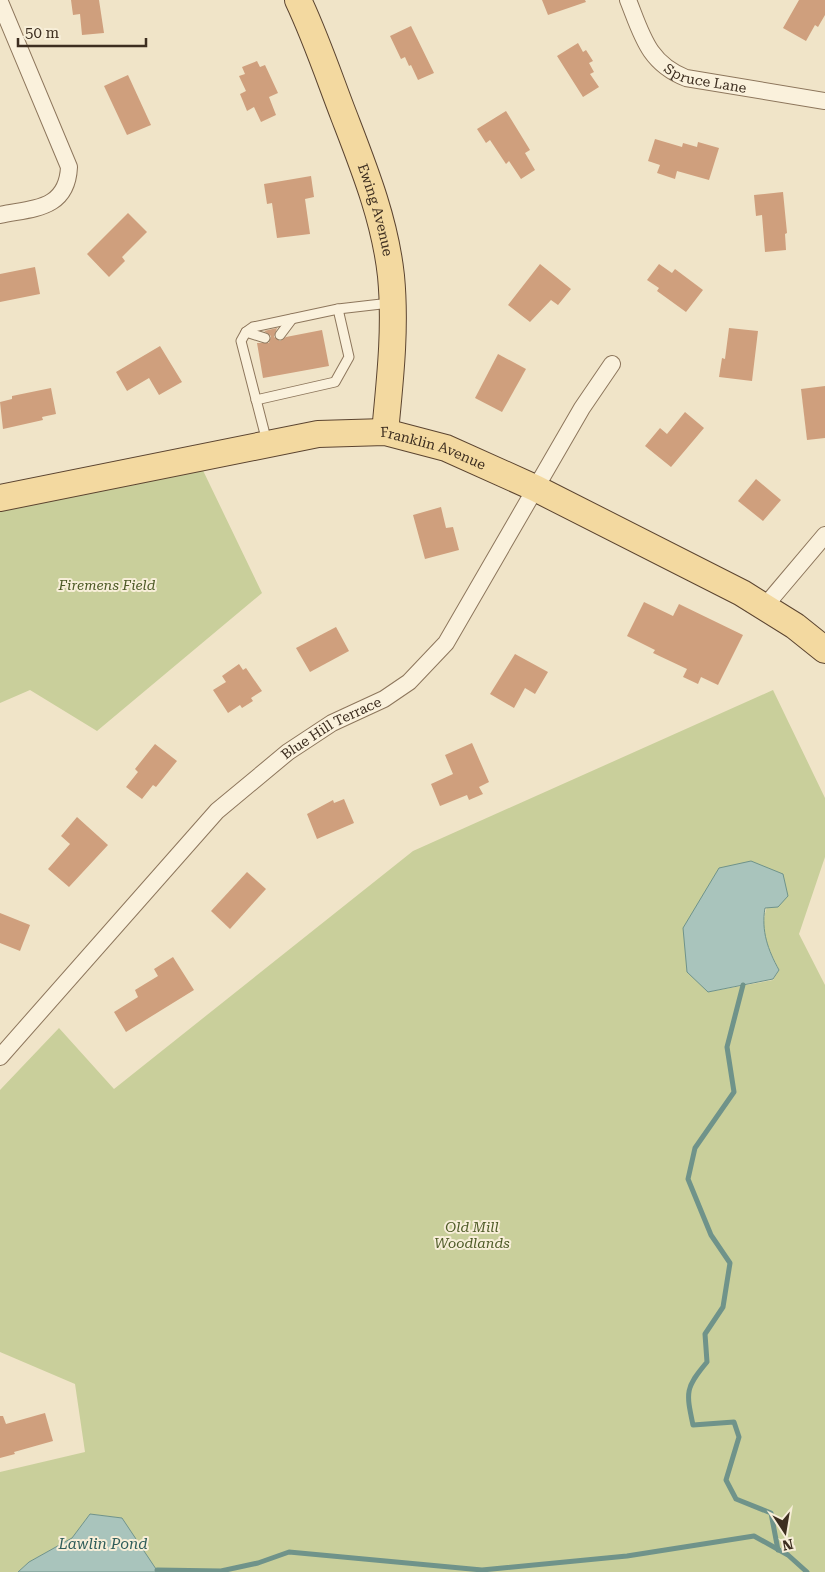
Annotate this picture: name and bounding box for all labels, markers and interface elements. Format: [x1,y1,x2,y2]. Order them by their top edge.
scale bar [18,15,145,47]
text: 50 m [25,24,60,42]
street label: Spruce Lane [661,60,748,96]
street label: Ewing Avenue [355,161,396,258]
street label: Franklin Avenue [380,424,489,473]
park label: Firemens Field [57,577,156,593]
street label: Blue Hill Terrace [278,693,384,762]
park label: Old Mill Woodlands [434,1219,510,1251]
north arrow [760,1507,810,1557]
water label: Lawlin Pond [57,1535,148,1553]
text: N [781,1536,795,1554]

